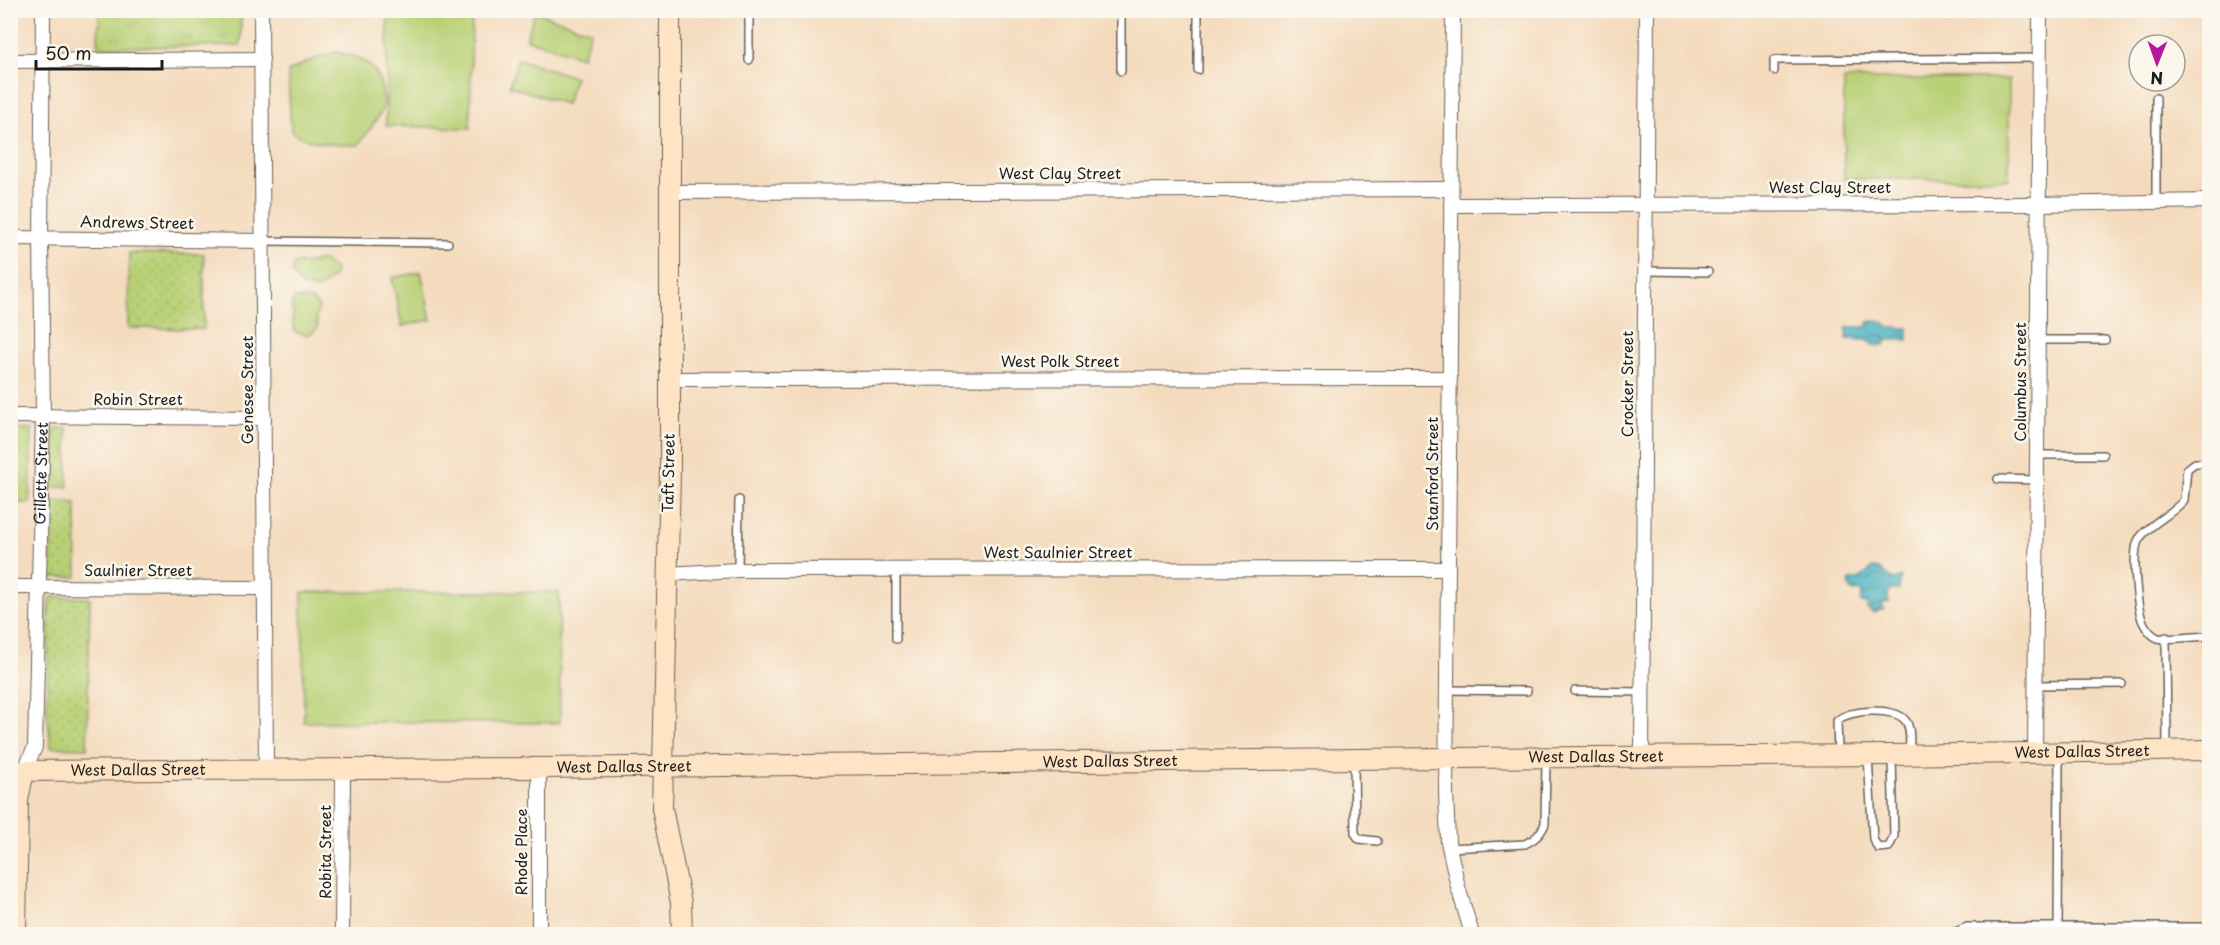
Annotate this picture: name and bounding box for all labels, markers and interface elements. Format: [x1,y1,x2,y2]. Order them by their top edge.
scale bar [36,33,162,71]
north arrow [2127,33,2187,93]
text: 50 m [45,39,92,66]
text: N [2150,67,2163,91]
street label: West Clay Street [999,161,1121,184]
street label: West Clay Street [1769,175,1891,198]
street label: Andrews Street [80,209,194,234]
street label: Columbus Street [2008,322,2031,442]
street label: Crocker Street [1615,331,1638,437]
street label: Genesee Street [235,336,258,444]
street label: West Polk Street [1001,349,1119,372]
street label: Robin Street [93,387,183,410]
street label: Stanford Street [1420,417,1443,531]
street label: Gillette Street [27,422,53,525]
street label: Taft Street [655,433,680,513]
street label: West Saulnier Street [984,540,1132,563]
street label: Saulnier Street [84,558,192,581]
street label: West Dallas Street [2014,738,2150,763]
street label: West Dallas Street [1528,744,1664,767]
street label: West Dallas Street [1042,748,1178,772]
street label: West Dallas Street [556,753,692,778]
street label: West Dallas Street [70,757,206,781]
street label: Robita Street [313,805,336,899]
street label: Rhode Place [509,809,532,895]

